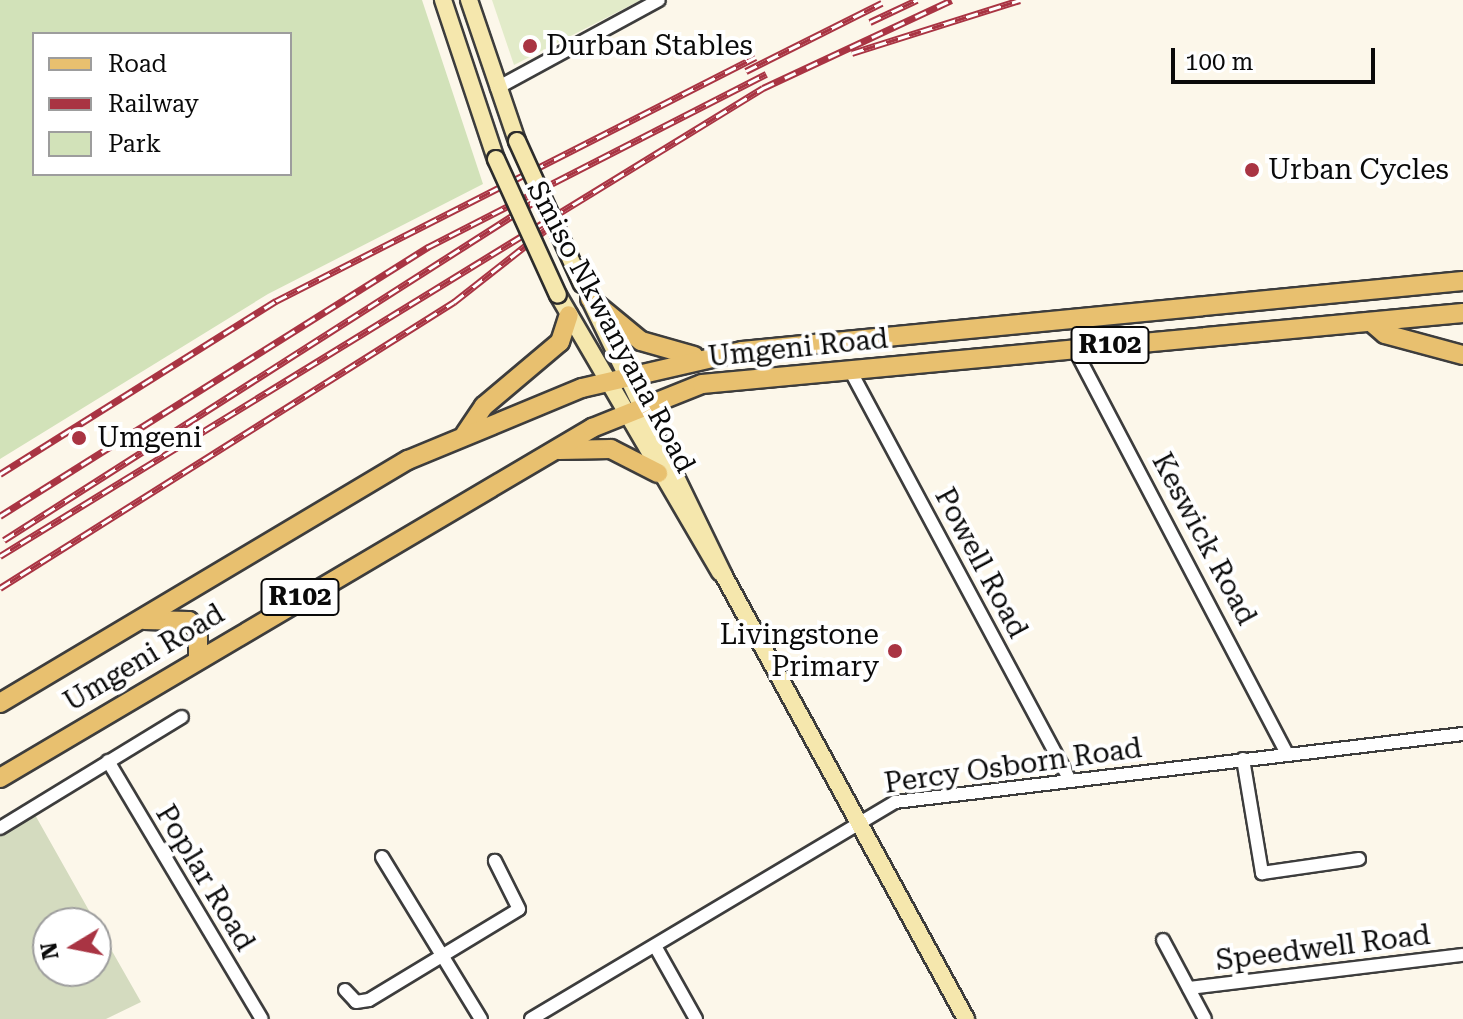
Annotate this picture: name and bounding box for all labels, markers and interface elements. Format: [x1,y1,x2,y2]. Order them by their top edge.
place label: Durban Stables [546,29,753,63]
legend [32,32,292,176]
scale bar [1175,32,1379,82]
marker: Durban Stables [521,37,539,55]
text: 100 m [1185,48,1253,76]
text: Road [108,50,167,78]
text: Railway [108,90,199,118]
text: Park [108,130,161,158]
place label: Urban Cycles [1268,153,1449,187]
marker: Urban Cycles [1243,161,1261,179]
street label: Smiso Nkwanyana Road [520,175,702,479]
street label: Umgeni Road [706,322,890,374]
road number: R102 [1070,323,1150,367]
place label: Umgeni [97,421,202,455]
marker: Umgeni [68,427,90,449]
street label: Keswick Road [1145,447,1263,631]
street label: Powell Road [927,482,1035,644]
road number: R102 [260,575,340,619]
street label: Umgeni Road [58,597,230,719]
place label: Livingstone Primary [720,618,879,684]
marker: Livingstone Primary [886,642,904,660]
street label: Percy Osborn Road [882,731,1144,801]
street label: Poplar Road [148,799,262,957]
north arrow [32,907,112,987]
street label: Speedwell Road [1214,918,1432,978]
text: N [36,940,64,961]

